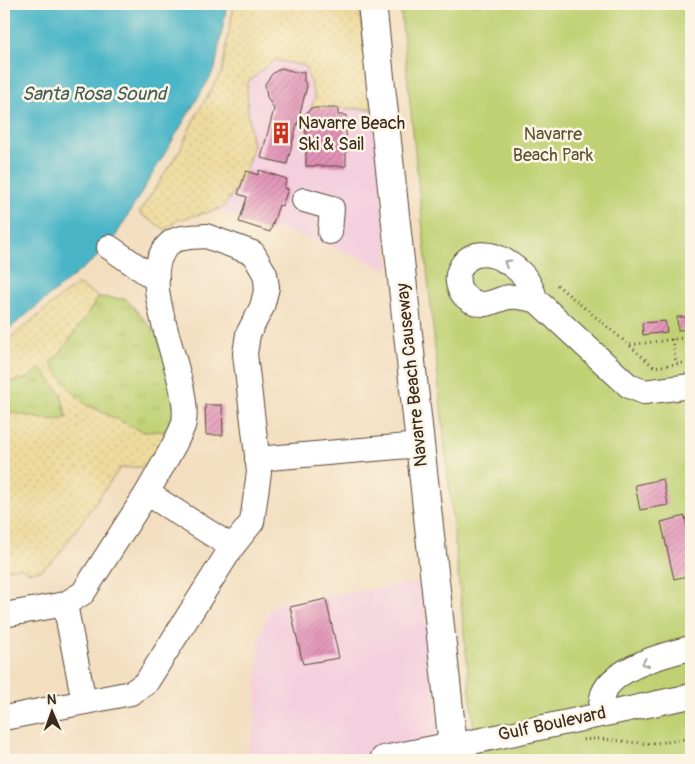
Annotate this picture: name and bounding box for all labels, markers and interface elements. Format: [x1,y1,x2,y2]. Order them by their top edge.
water label: Santa Rosa Sound [22,82,169,106]
place label: Navarre Beach Ski & Sail [298,112,405,156]
building icon: Navarre Beach Ski & Sail [268,120,294,146]
park label: Navarre Beach Park [513,123,594,167]
one-way arrow [504,259,513,269]
street label: Navarre Beach Causeway [391,282,433,468]
one-way arrow [641,656,650,667]
north arrow [28,686,78,736]
text: N [47,691,57,708]
street label: Gulf Boulevard [496,701,608,747]

